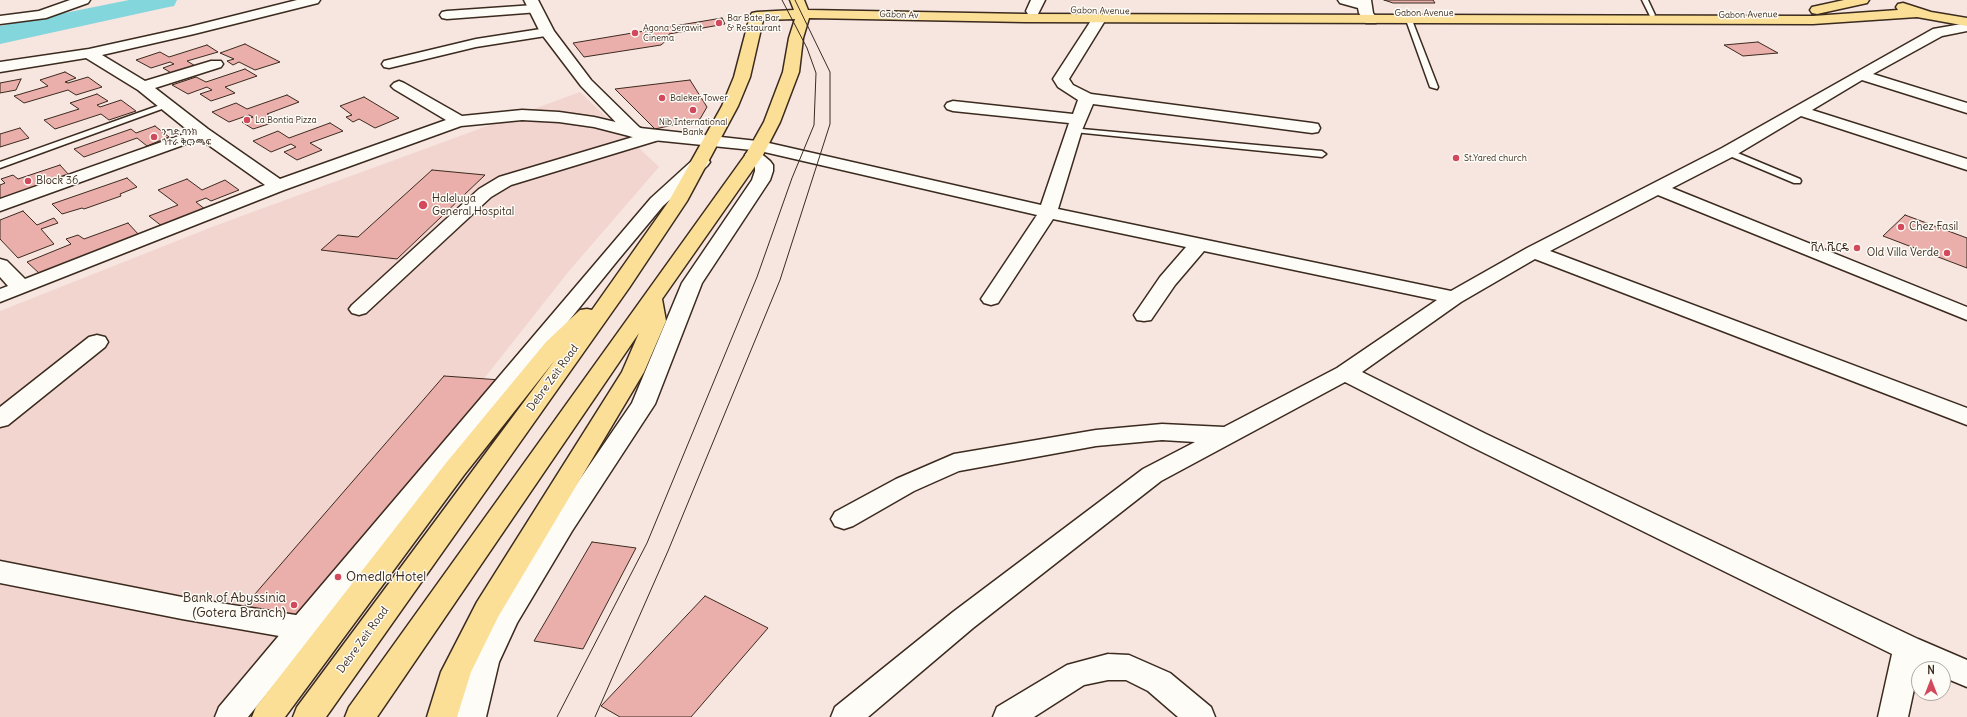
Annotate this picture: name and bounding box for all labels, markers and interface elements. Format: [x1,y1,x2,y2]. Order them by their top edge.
street label: Gabon Avenue [1070,5,1130,17]
street label: Gabon Avenue [1394,8,1454,18]
street label: Gabon Av [879,9,919,21]
street label: Gabon Avenue [1718,9,1778,21]
place label: Bar Bate Bar & Restaurant [727,13,781,34]
marker: Bar Bate Bar & Restaurant [714,18,724,28]
place label: Agona Serawit Cinema [643,23,702,44]
marker: Agona Serawit Cinema [630,28,640,38]
marker: Baleker Tower [657,93,667,103]
place label: Baleker Tower [670,93,728,103]
marker: Nib International Bank [688,105,698,115]
marker: La Bontia Pizza [242,115,252,125]
place label: La Bontia Pizza [255,115,317,125]
place label: Nib International Bank [659,117,727,138]
place label: ንግድ ባንክ ጎተራ ቅርንጫፍ [162,127,211,148]
marker: ንግድ ባንክ ጎተራ ቅርንጫፍ [149,132,159,142]
marker: St.Yared church [1451,153,1461,163]
place label: St.Yared church [1464,153,1527,163]
place label: Block 36 [36,174,78,188]
marker: Block 36 [23,176,33,186]
place label: Haleluya General Hospital [432,192,514,218]
marker: Haleluya General Hospital [417,199,429,211]
place label: Chez Fasil [1909,220,1958,234]
marker: Chez Fasil [1896,222,1906,232]
place label: ቪላ ቬርዴ [1811,241,1849,255]
marker: ቪላ ቬርዴ [1852,243,1862,253]
place label: Old Villa Verde [1867,246,1939,260]
marker: Old Villa Verde [1942,248,1952,258]
street label: Debre Zeit Road [524,342,582,414]
place label: Omedla Hotel [346,569,426,585]
marker: Omedla Hotel [333,572,343,582]
place label: Bank of Abyssinia (Gotera Branch) [183,590,286,621]
marker: Bank of Abyssinia (Gotera Branch) [289,600,299,610]
street label: Debre Zeit Road [334,604,392,676]
north arrow [1911,661,1951,701]
text: N [1927,663,1935,677]

